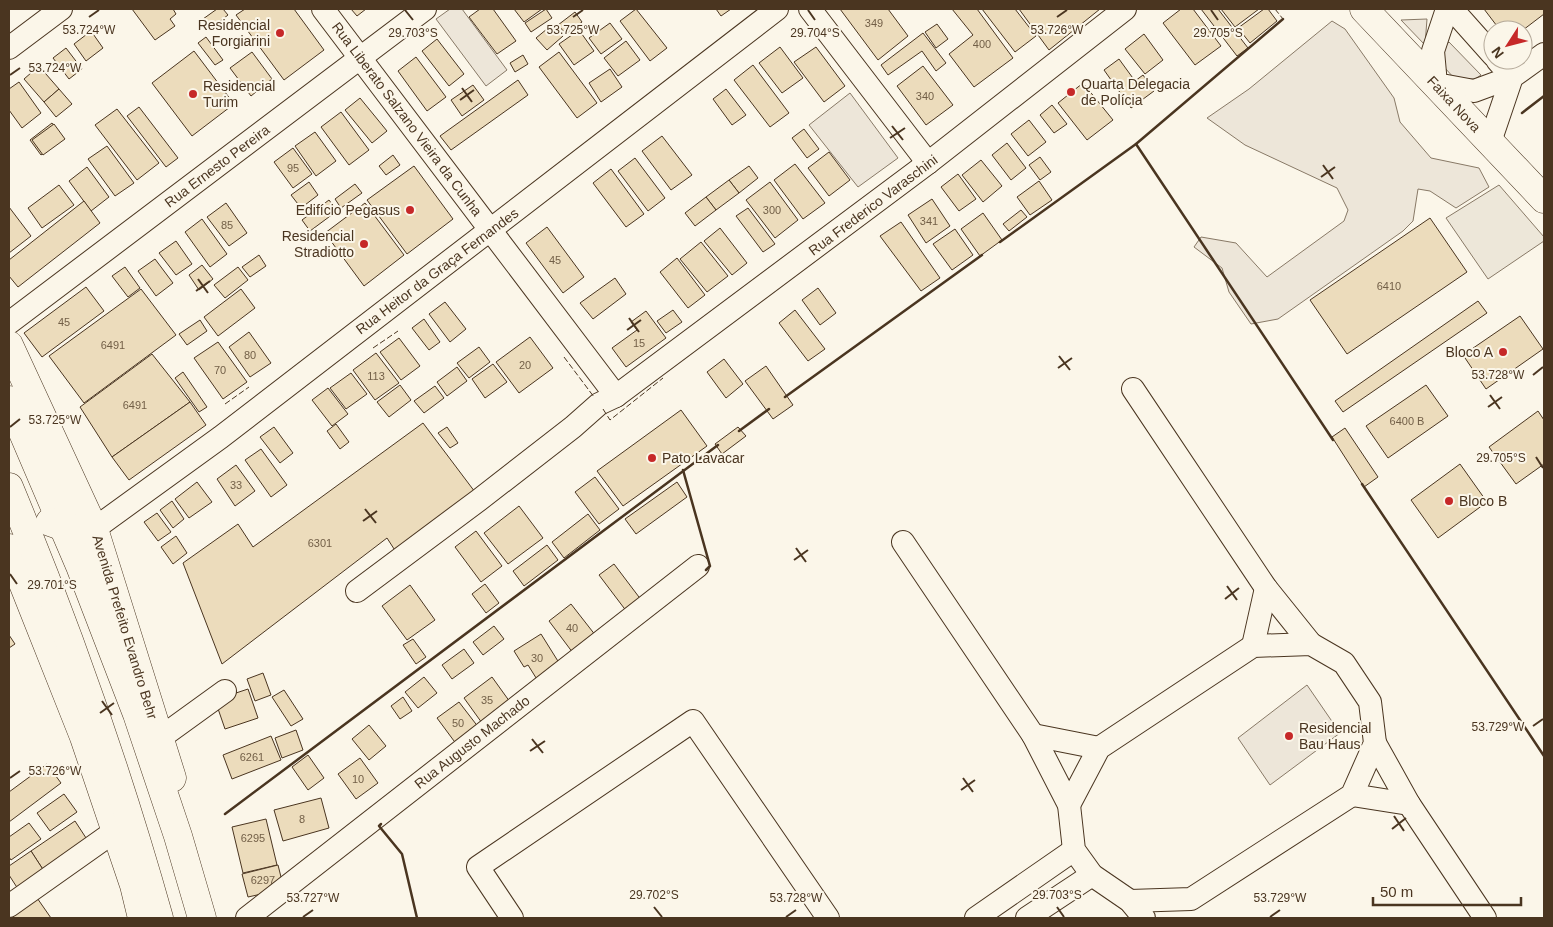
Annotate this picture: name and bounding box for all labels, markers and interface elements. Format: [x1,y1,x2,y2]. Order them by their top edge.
place label: Residencial Forgiarini [198,17,270,49]
house number: 349 [865,17,883,29]
street label: Rua Liberato Salzano Vieira da Cunha [329,19,485,219]
north arrow [1483,20,1533,70]
text: 53.724°W [63,23,116,37]
text: 53.725°W [547,23,600,37]
text: 53.726°W [1031,23,1084,37]
text: 29.703°S [388,26,438,40]
text: 29.704°S [790,26,840,40]
text: 29.705°S [1193,26,1243,40]
marker: Residencial Forgiarini [274,27,286,39]
house number: 400 [973,38,991,50]
text: N [1488,44,1507,61]
text: 53.724°W [29,61,82,75]
street label: Faixa Nova [1424,73,1484,136]
place label: Quarta Delegacia de Polícia [1081,76,1190,108]
place label: Residencial Turim [203,78,275,110]
marker: Quarta Delegacia de Polícia [1065,86,1077,98]
marker: Residencial Turim [187,88,199,100]
house number: 340 [916,90,934,102]
street label: Rua Ernesto Pereira [162,121,273,211]
street label: Rua Frederico Varaschini [806,151,940,259]
house number: 95 [287,162,299,174]
place label: Edifício Pegasus [296,202,400,218]
marker: Edifício Pegasus [404,204,416,216]
house number: 300 [763,204,781,216]
street label: Rua Heitor da Graça Fernandes [353,205,521,337]
house number: 341 [920,215,938,227]
house number: 85 [221,219,233,231]
place label: Residencial Stradiotto [282,228,354,260]
marker: Residencial Stradiotto [358,238,370,250]
house number: 45 [549,254,561,266]
house number: 6410 [1377,280,1401,292]
house number: 45 [58,316,70,328]
house number: 15 [633,337,645,349]
house number: 6491 [101,339,125,351]
place label: Bloco A [1446,344,1494,360]
marker: Bloco A [1497,346,1509,358]
house number: 80 [244,349,256,361]
house number: 20 [519,359,531,371]
house number: 70 [214,364,226,376]
text: 53.728°W [1472,368,1525,382]
house number: 113 [367,370,385,382]
house number: 6491 [123,399,147,411]
text: 53.725°W [29,413,82,427]
house number: 6400 B [1390,415,1424,427]
place label: Pato Lavacar [662,450,745,466]
text: 29.705°S [1476,451,1526,465]
marker: Pato Lavacar [646,452,658,464]
house number: 33 [230,479,242,491]
place label: Bloco B [1459,493,1507,509]
marker: Bloco B [1443,495,1455,507]
street label: Avenida Prefeito Evandro Behr [89,533,161,721]
house number: 6301 [308,537,332,549]
text: 29.701°S [27,578,77,592]
house number: 40 [566,622,578,634]
house number: 30 [531,652,543,664]
street label: Rua Augusto Machado [411,692,533,792]
house number: 35 [481,694,493,706]
house number: 50 [452,717,464,729]
place label: Residencial Bau Haus [1299,720,1371,752]
text: 53.729°W [1472,720,1525,734]
marker: Residencial Bau Haus [1283,730,1295,742]
house number: 6261 [240,751,264,763]
text: 53.726°W [29,764,82,778]
house number: 10 [352,773,364,785]
house number: 8 [299,813,305,825]
house number: 6295 [241,832,265,844]
house number: 6297 [251,874,275,886]
scale bar [1373,874,1520,906]
text: 50 m [1380,883,1413,900]
text: 29.702°S [629,888,679,902]
text: 29.703°S [1032,888,1082,902]
text: 53.727°W [287,891,340,905]
text: 53.728°W [770,891,823,905]
text: 53.729°W [1254,891,1307,905]

